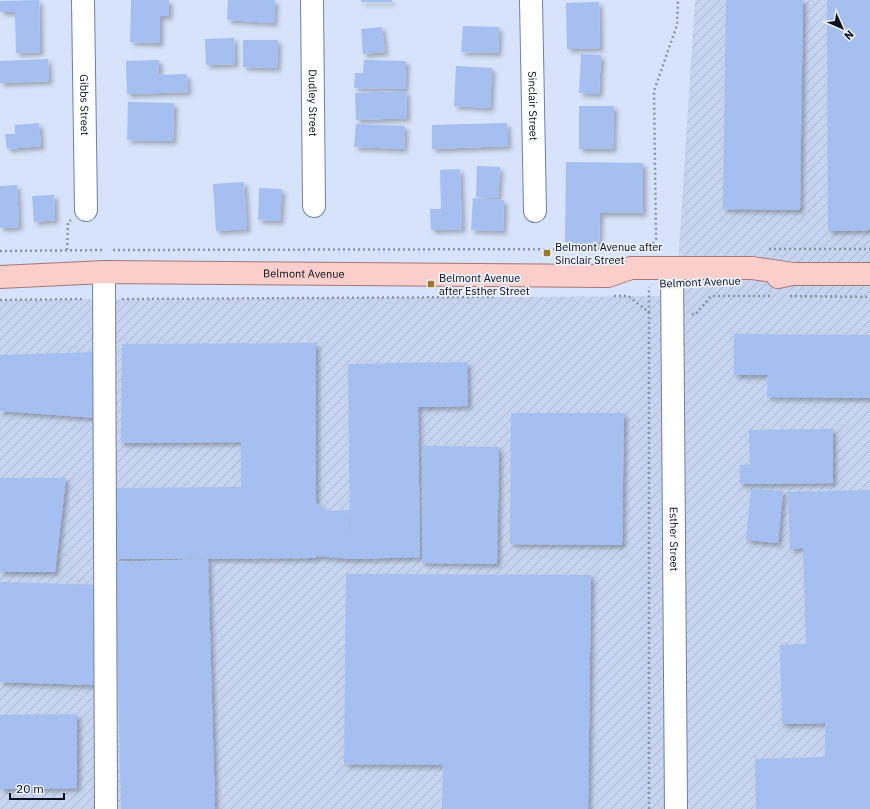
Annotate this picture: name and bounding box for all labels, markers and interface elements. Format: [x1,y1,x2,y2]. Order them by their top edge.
north arrow [822,8,862,48]
text: N [841,27,857,43]
street label: Dudley Street [306,69,320,137]
street label: Sinclair Street [525,71,541,141]
street label: Gibbs Street [77,74,92,136]
place label: Belmont Avenue after Sinclair Street [555,240,662,267]
marker: Belmont Avenue after Sinclair Street [542,248,552,258]
street label: Belmont Avenue [263,266,345,281]
place label: Belmont Avenue after Esther Street [439,271,530,298]
street label: Belmont Avenue [659,274,741,290]
marker: Belmont Avenue after Esther Street [426,279,436,289]
street label: Esther Street [667,507,681,572]
scale bar [10,775,64,801]
text: 20 m [16,781,44,796]

